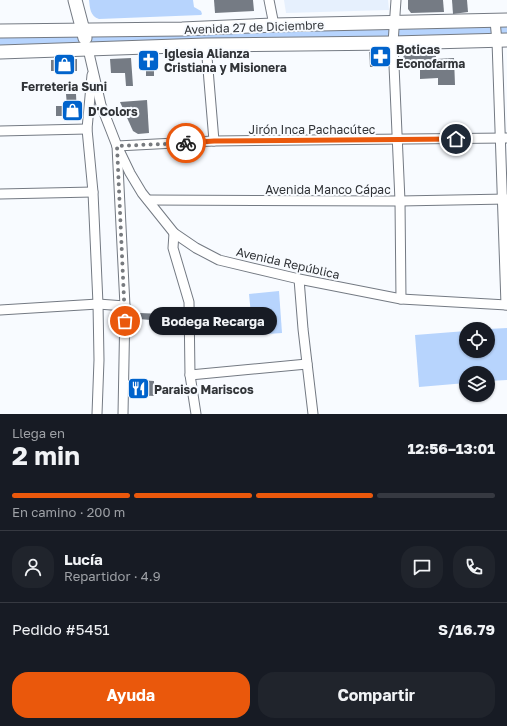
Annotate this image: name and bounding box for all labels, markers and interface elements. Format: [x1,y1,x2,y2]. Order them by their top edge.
street label: Avenida 27 de Diciembre [184,17,324,37]
place label: Boticas Econofarma [396,42,465,71]
pharmacy icon: Boticas Econofarma [367,43,393,69]
place label: Iglesia Alianza Cristiana y Misionera [164,46,287,75]
church icon: Iglesia Alianza Cristiana y Misionera [136,47,162,73]
shop icon: Ferreteria Suni [51,52,77,78]
place label: Ferreteria Suni [21,79,107,94]
shop icon: D'Colors [60,98,86,124]
place label: D'Colors [88,104,138,119]
street label: Jirón Inca Pachacútec [249,122,376,137]
pin [439,122,473,156]
courier [166,123,206,163]
icon: home [445,128,467,150]
icon: bike [175,132,197,154]
street label: Avenida Manco Cápac [265,182,391,197]
street label: Avenida República [235,244,341,282]
pin [108,304,142,338]
callout: Bodega Recarga [149,307,277,335]
icon: bag [114,310,136,332]
text: Bodega Recarga [161,313,265,329]
map controls [459,322,495,402]
button: locate [459,322,495,358]
button: layers [459,366,495,402]
restaurant icon: Paraiso Mariscos [126,376,152,402]
place label: Paraiso Mariscos [154,382,254,397]
text: Llega en [12,425,65,441]
text: 12:56–13:01 [408,439,495,457]
text: 2 min [12,440,80,471]
text: En camino · 200 m [12,504,125,520]
button: person [12,546,54,588]
button: chat [401,546,443,588]
button: phone [453,546,495,588]
text: Lucía [64,550,103,568]
text: Repartidor · 4.9 [64,568,161,584]
text: Pedido #5451 [12,620,110,638]
text: S/16.79 [438,620,495,638]
button: Ayuda [12,672,250,718]
button: Compartir [258,672,495,718]

